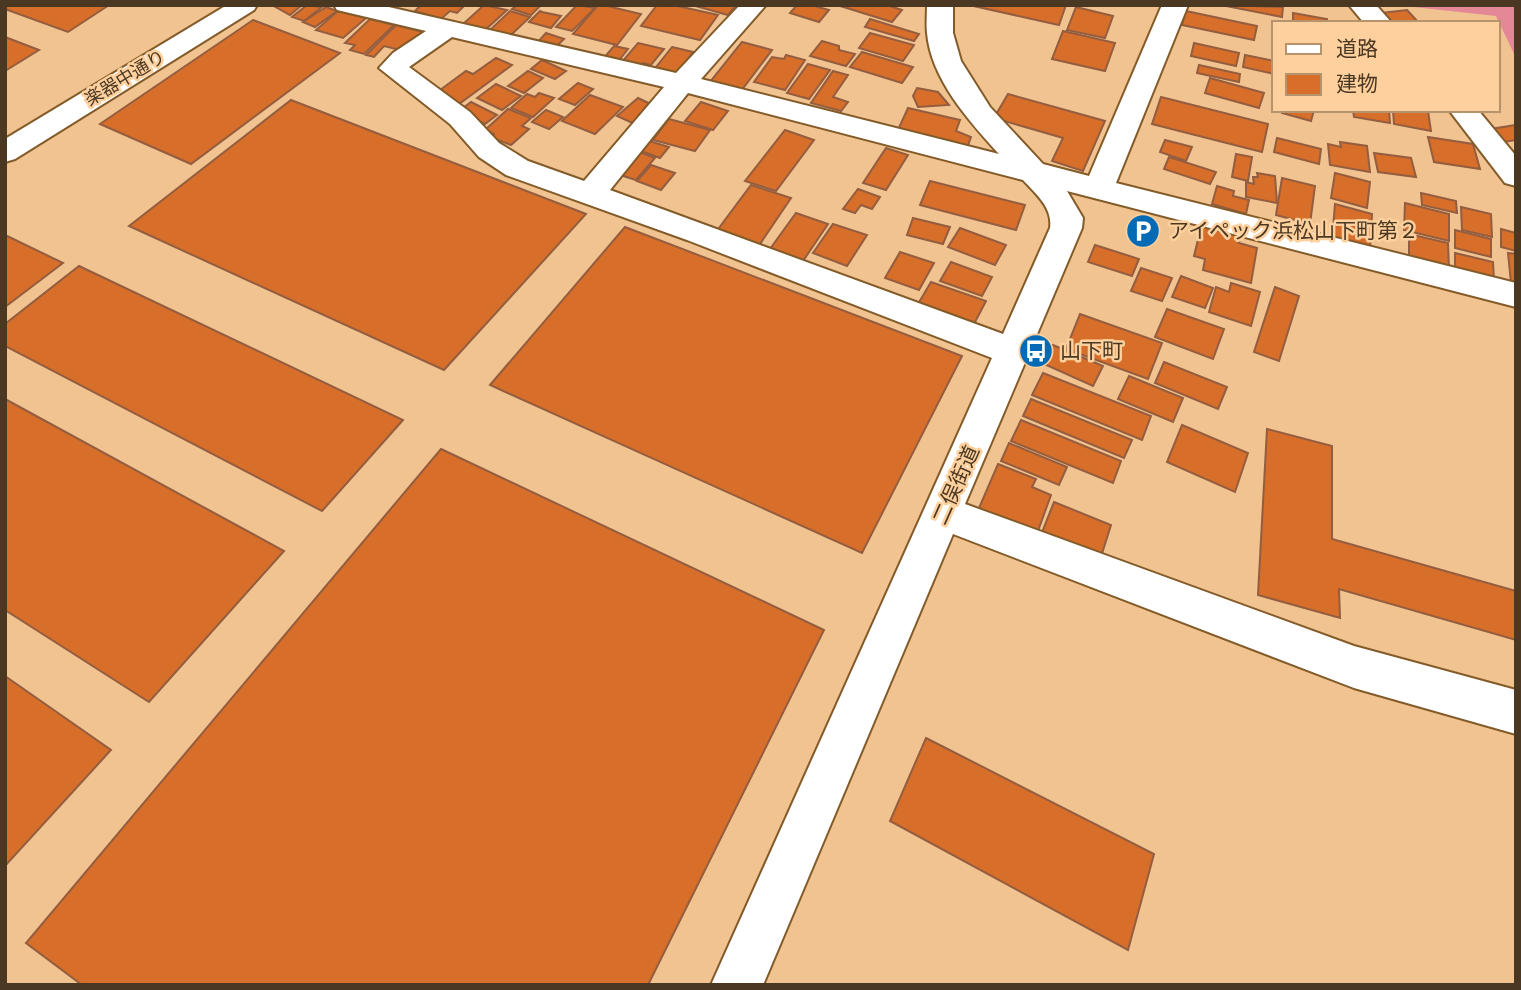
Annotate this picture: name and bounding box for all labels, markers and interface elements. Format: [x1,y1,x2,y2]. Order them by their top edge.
legend [1272,21,1500,112]
text: 道路 [1336,37,1378,60]
street label: 楽器中通り [81,46,169,110]
text: 建物 [1336,72,1378,95]
parking icon: アイペック浜松山下町第２ [1124,212,1162,250]
place label: アイペック浜松山下町第２ [1168,219,1419,242]
bus stop icon: 山下町 [1017,332,1055,370]
place label: 山下町 [1060,339,1123,362]
street label: 二俣街道 [928,442,983,528]

